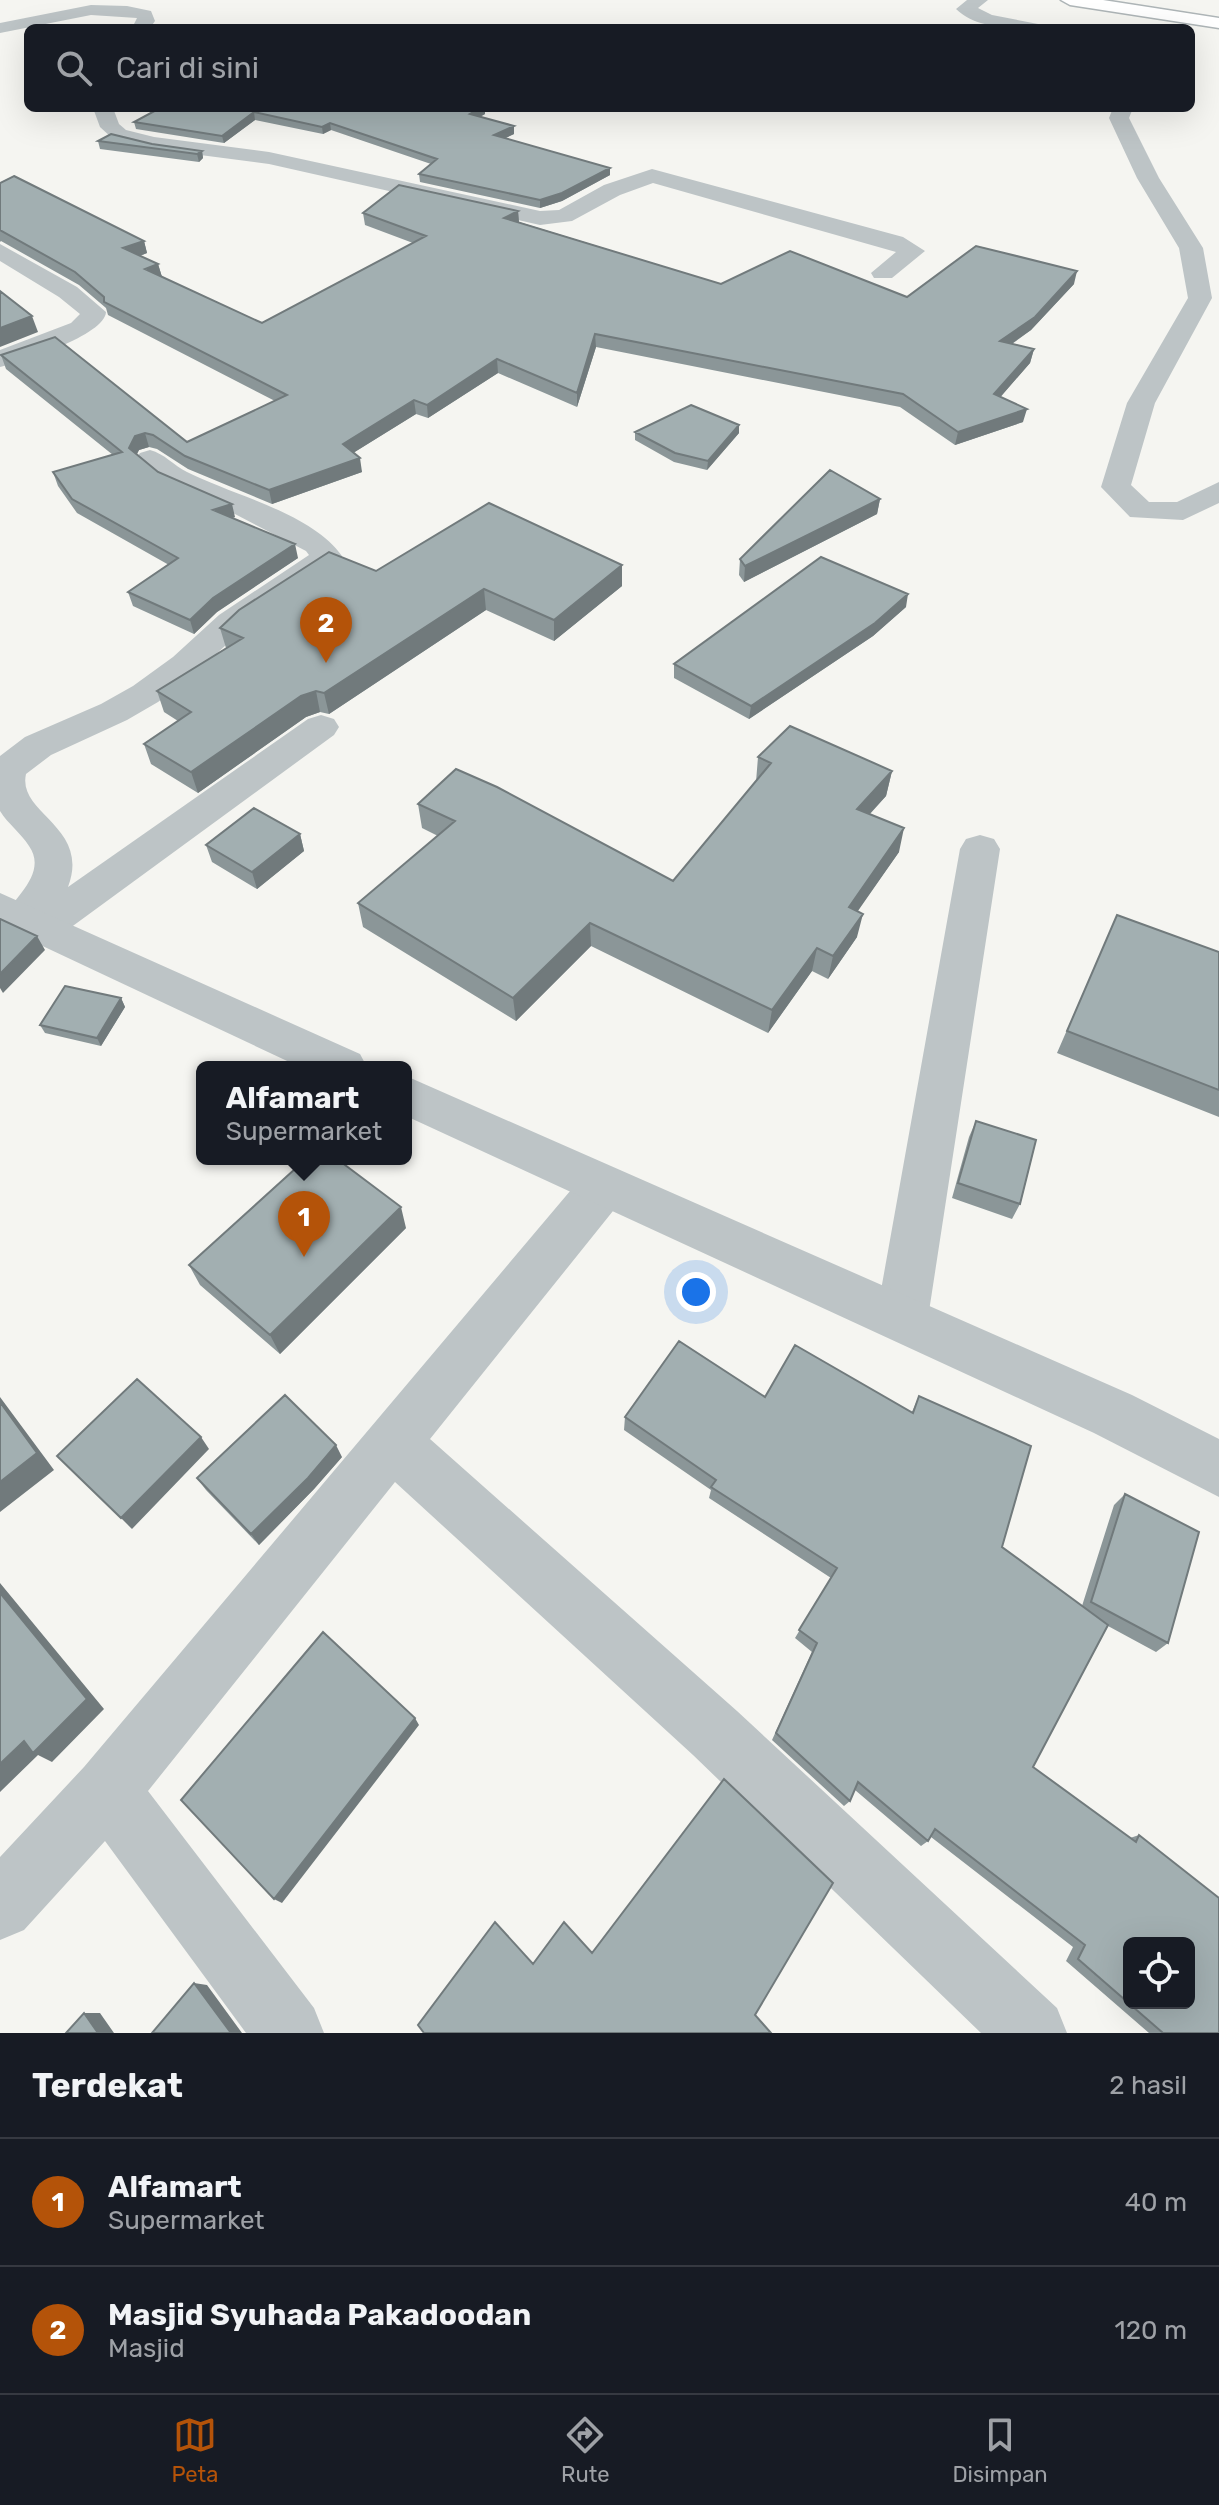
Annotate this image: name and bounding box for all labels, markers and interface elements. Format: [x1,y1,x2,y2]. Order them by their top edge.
search box [24,24,1195,112]
icon: search [52,46,96,90]
text: Cari di sini [116,50,259,86]
pin: 2 [300,597,352,663]
popup [196,1061,412,1165]
text: Alfamart [226,1080,359,1116]
text: Supermarket [226,1116,382,1147]
pin: 1 [278,1191,330,1257]
your location [676,1272,716,1312]
map controls [1123,1937,1195,2009]
button: locate [1123,1937,1195,2009]
text: Terdekat [32,2065,183,2106]
text: 2 hasil [1109,2070,1187,2101]
text: Alfamart [108,2169,242,2205]
text: 1 [52,2187,64,2218]
text: 40 m [1125,2187,1187,2218]
text: Supermarket [108,2205,265,2236]
text: Masjid Syuhada Pakadoodan [108,2297,531,2333]
text: 2 [50,2315,66,2346]
text: 120 m [1115,2315,1187,2346]
text: Masjid [108,2333,185,2364]
tab: Peta [171,2413,218,2488]
tab: Rute [561,2413,610,2488]
tab: Disimpan [952,2413,1048,2488]

